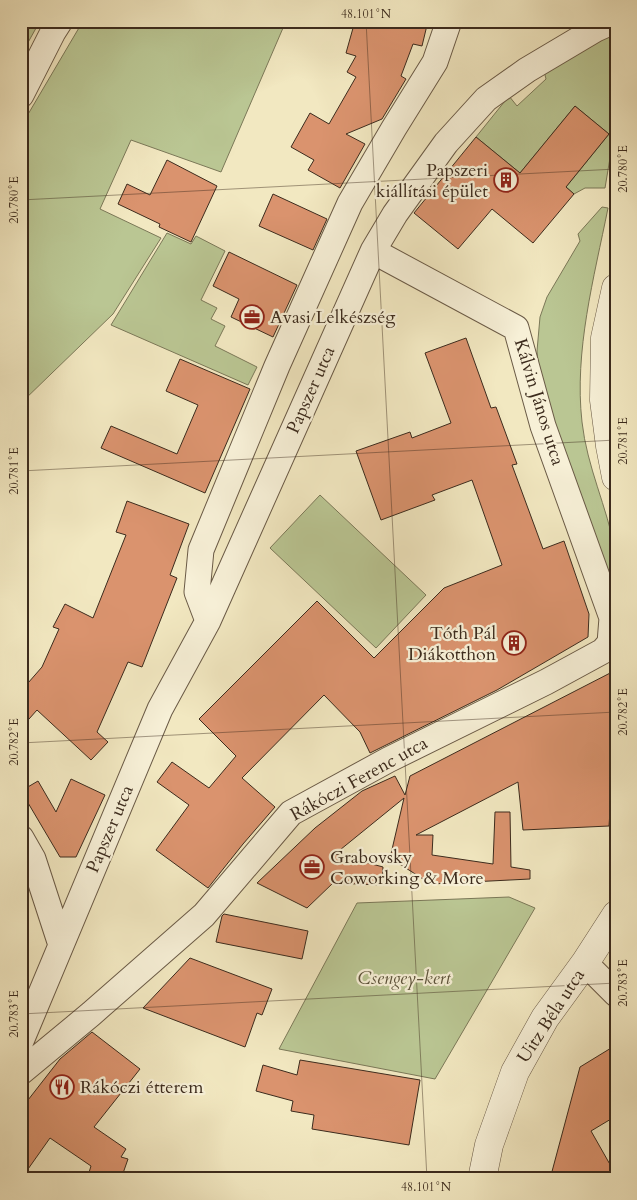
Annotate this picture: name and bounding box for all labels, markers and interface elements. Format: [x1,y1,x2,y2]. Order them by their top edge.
text: 48.101°N [341,6,392,22]
text: 20.780°E [615,145,631,193]
place label: Papszeri kiállítási épület [376,158,488,204]
building icon: Papszeri kiállítási épület [493,167,519,193]
text: 20.780°E [6,176,22,224]
office icon: Avasi Lelkészség [239,304,265,330]
place label: Avasi Lelkészség [270,305,396,330]
street label: Kálvin János utca [508,336,570,469]
street label: Papszer utca [281,342,341,438]
text: 20.781°E [615,417,631,465]
text: 20.781°E [6,447,22,495]
place label: Tóth Pál Diákotthon [408,621,497,667]
building icon: Tóth Pál Diákotthon [501,630,527,656]
text: 20.782°E [615,688,631,736]
text: 20.782°E [6,718,22,766]
street label: Rákóczi Ferenc utca [286,731,432,827]
street label: Papszer utca [80,781,140,877]
place label: Grabovsky Coworking & More [330,845,484,891]
office icon: Grabovsky Coworking & More [299,854,325,880]
text: 20.783°E [615,959,631,1007]
street label: Uitz Béla utca [511,964,591,1068]
park label: Csengey-kert [357,966,452,991]
text: 20.783°E [6,990,22,1038]
restaurant icon: Rákóczi étterem [49,1074,75,1100]
place label: Rákóczi étterem [80,1075,204,1100]
text: 48.101°N [401,1179,452,1195]

